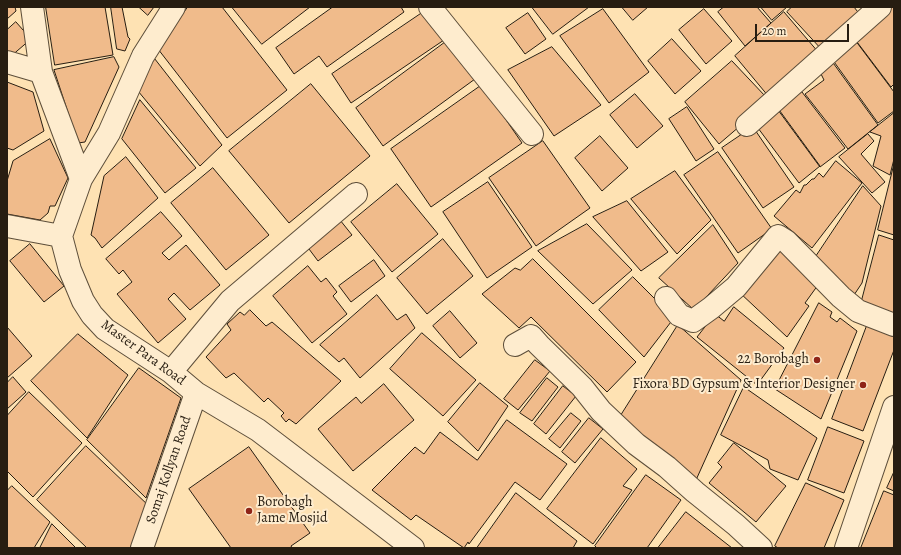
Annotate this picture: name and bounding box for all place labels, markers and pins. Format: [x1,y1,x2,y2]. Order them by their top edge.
place label: 22 Borobagh [737,352,809,368]
marker: 22 Borobagh [812,355,822,365]
place label: Fixora BD Gypsum & Interior Designer [633,377,855,393]
marker: Fixora BD Gypsum & Interior Designer [858,380,868,390]
place label: Borobagh Jame Mosjid [257,495,328,528]
marker: Borobagh Jame Mosjid [244,506,254,516]

